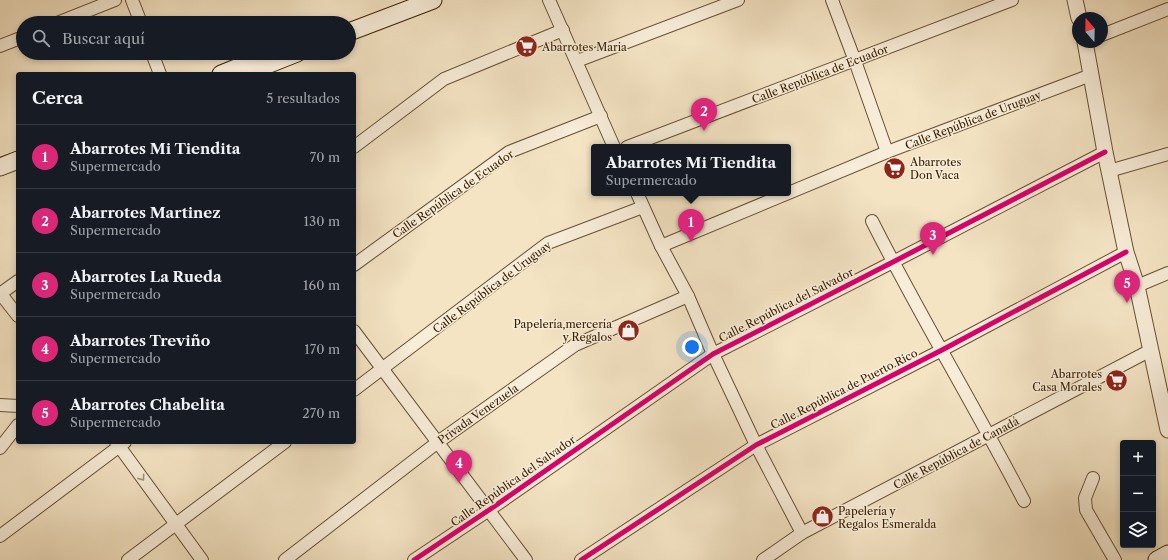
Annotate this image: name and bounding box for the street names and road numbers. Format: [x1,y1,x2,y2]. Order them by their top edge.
street label: Calle República de Ecuador [750,41,890,106]
street label: Calle República de Uruguay [903,87,1044,152]
street label: Calle República de Ecuador [390,147,517,241]
street label: Calle República de Uruguay [430,237,555,336]
street label: Calle República del Salvador [716,265,856,345]
street label: Calle República de Puerto Rico [768,346,920,432]
street label: Privada Venezuela [435,381,521,447]
street label: Calle República de Canadá [891,414,1021,492]
street label: Calle República del Salvador [448,432,578,530]

